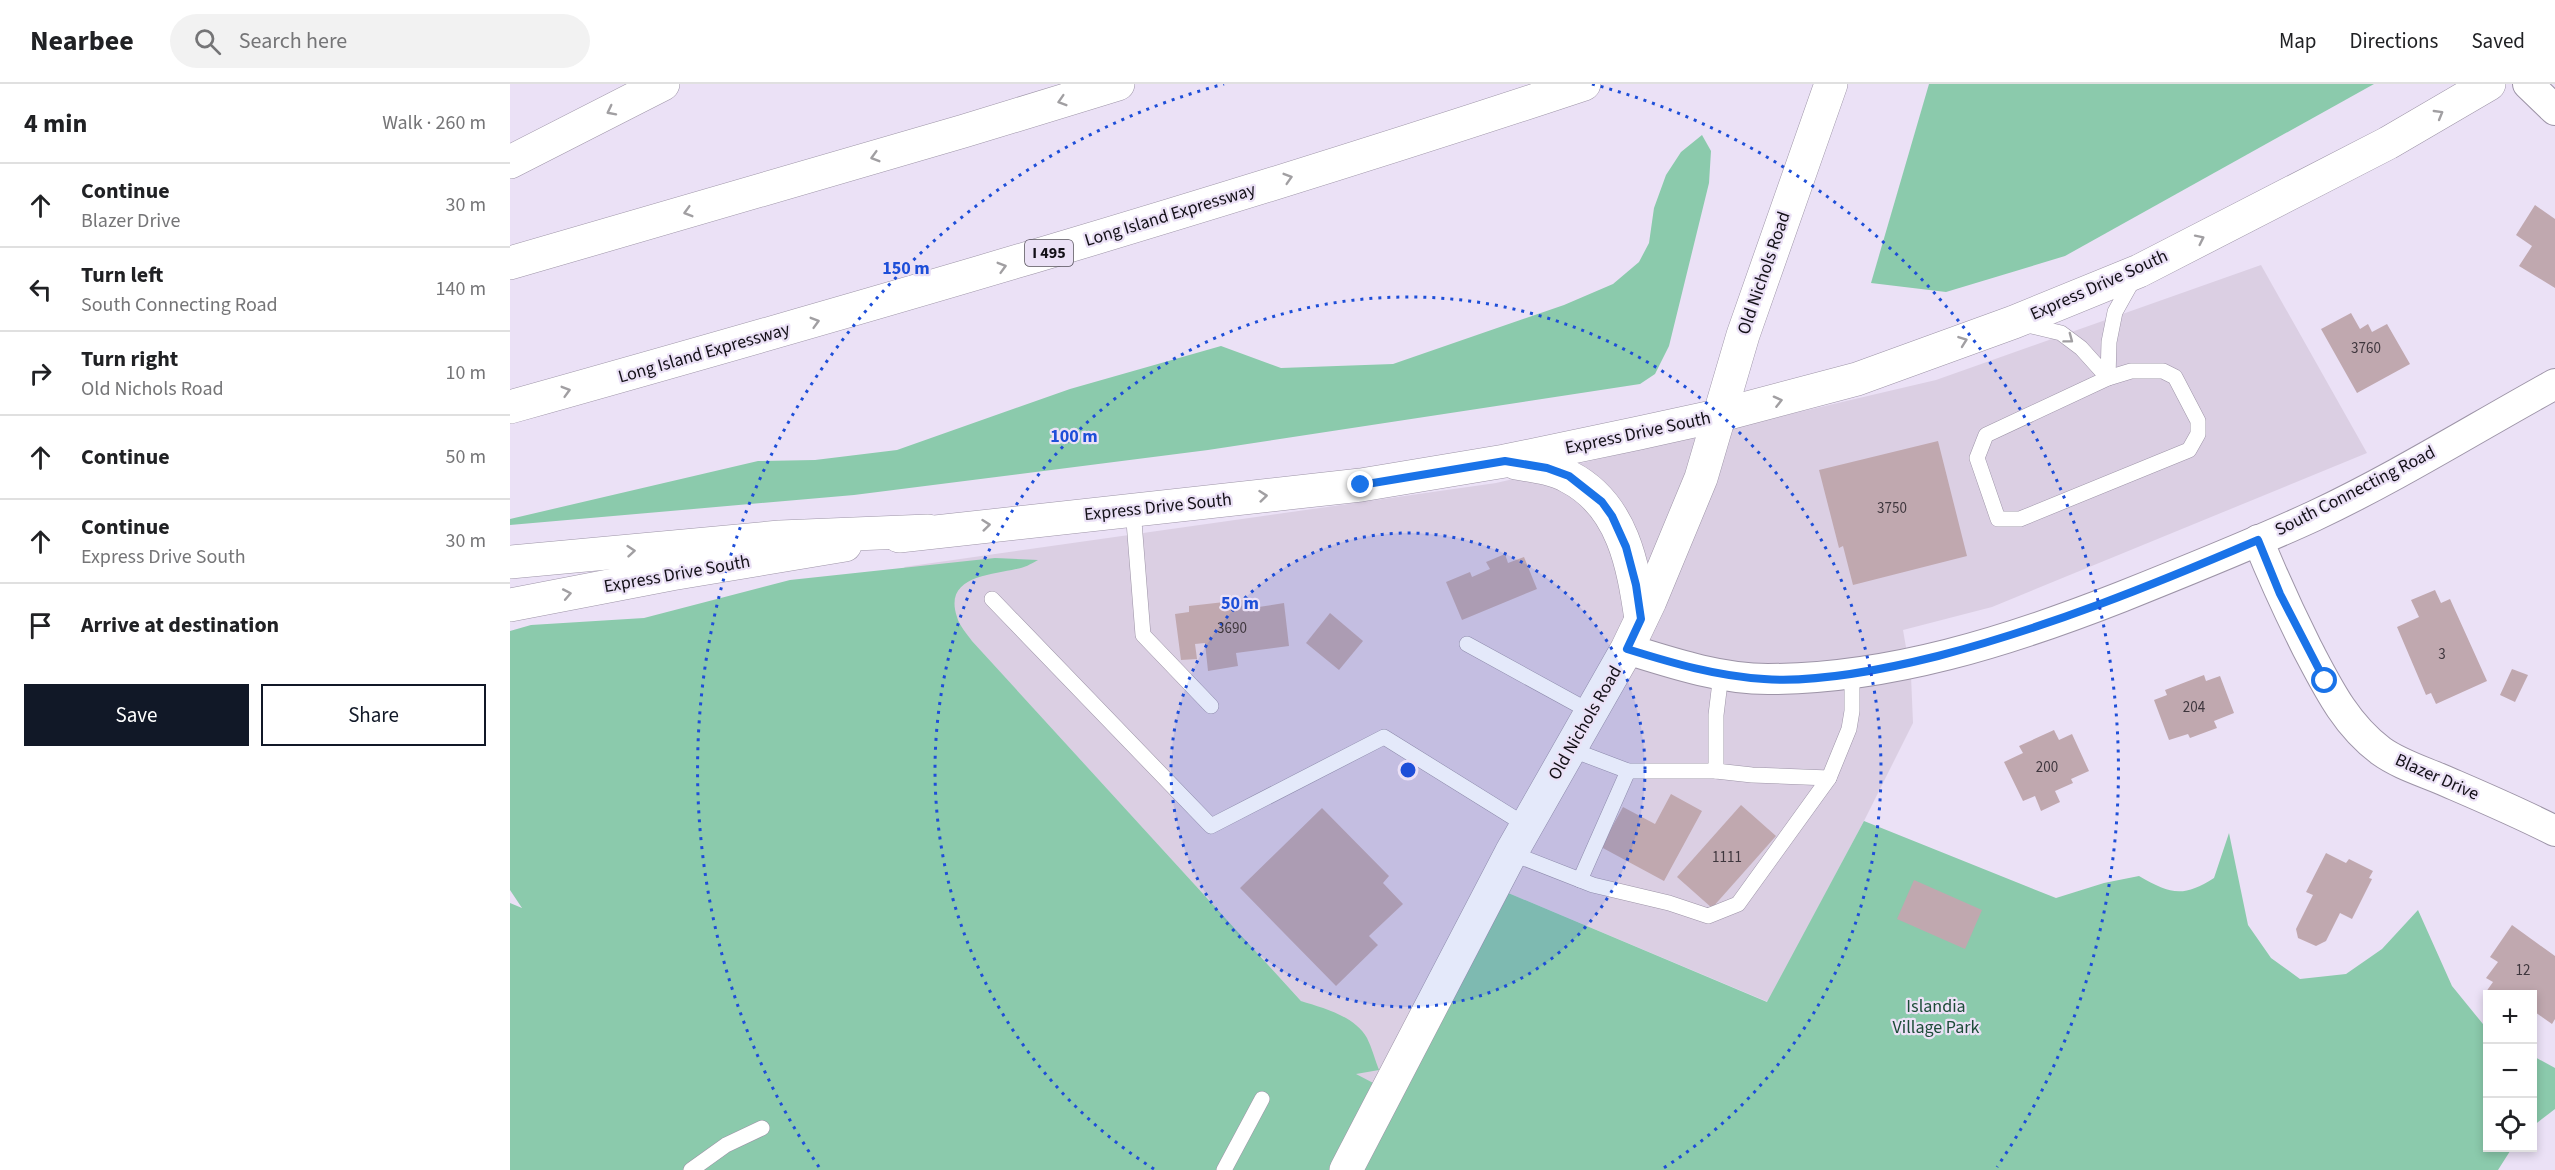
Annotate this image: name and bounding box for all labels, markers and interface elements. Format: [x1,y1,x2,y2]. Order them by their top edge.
search box [170,14,590,68]
text: Nearbee [30,21,134,61]
icon: search [191,25,224,58]
text: Search here [239,25,347,57]
text: Map [2279,26,2317,56]
text: Directions [2350,26,2438,56]
text: Saved [2471,26,2525,56]
one-way arrow [1057,94,1068,106]
one-way arrow [606,103,617,115]
text: 4 min [24,105,87,142]
text: Walk · 260 m [382,109,486,137]
one-way arrow [2433,109,2443,121]
one-way arrow [870,150,881,162]
one-way arrow [1283,173,1293,186]
text: Continue [81,175,170,207]
street label: Long Island Expressway [1081,177,1259,253]
icon: ahead [24,189,57,222]
text: 30 m [446,191,486,219]
one-way arrow [683,205,694,217]
text: Blazer Drive [81,207,180,235]
street label: Old Nichols Road [1731,208,1797,338]
one-way arrow [2193,235,2204,247]
road number: I 495 [1025,240,1073,266]
street label: Express Drive South [2026,243,2172,327]
text: 150 m [882,256,930,281]
text: Turn left [81,259,163,291]
one-way arrow [996,262,1007,274]
icon: left [24,273,57,306]
text: 140 m [436,275,486,303]
text: South Connecting Road [81,291,278,319]
street label: Long Island Expressway [615,316,793,389]
one-way arrow [809,317,820,329]
one-way arrow [2062,332,2073,343]
one-way arrow [1957,335,1968,348]
house number: 3760 [2351,338,2381,359]
text: Turn right [81,343,178,375]
icon: right [24,357,57,390]
text: 10 m [446,359,486,387]
text: Old Nichols Road [81,375,224,403]
one-way arrow [561,386,571,399]
one-way arrow [1772,395,1782,408]
street label: Express Drive South [1563,405,1713,461]
text: 100 m [1050,424,1098,449]
street label: South Connecting Road [2270,440,2440,542]
icon: ahead [24,441,57,474]
text: Continue [81,441,170,473]
text: 50 m [446,443,486,471]
route end [1347,471,1373,497]
street label: Express Drive South [1083,487,1233,527]
one-way arrow [1259,490,1268,503]
house number: 3750 [1877,498,1907,519]
text: Continue [81,511,170,543]
one-way arrow [981,519,990,532]
icon: ahead [24,525,57,558]
text: 30 m [446,527,486,555]
text: Express Drive South [81,543,246,571]
one-way arrow [626,545,636,558]
street label: Express Drive South [602,549,752,599]
one-way arrow [562,588,572,601]
text: 50 m [1221,591,1259,616]
icon: arrive [24,609,57,642]
text: Arrive at destination [81,609,279,641]
house number: 3690 [1217,618,1247,639]
house number: 3 [2438,644,2446,665]
street label: Old Nichols Road [1542,661,1628,785]
route start [2311,667,2337,693]
button: Save [24,684,249,746]
button: Share [261,684,486,746]
house number: 204 [2183,697,2206,718]
street label: Blazer Drive [2391,747,2483,807]
house number: 200 [2036,757,2058,778]
centre of rings [1398,760,1418,780]
house number: 1111 [1712,847,1742,868]
house number: 12 [2516,960,2530,981]
map controls [2483,990,2537,1152]
button: + [2483,990,2537,1044]
park label: Islandia Village Park [1893,994,1980,1040]
button: − [2483,1044,2537,1098]
button: locate [2483,1098,2537,1152]

